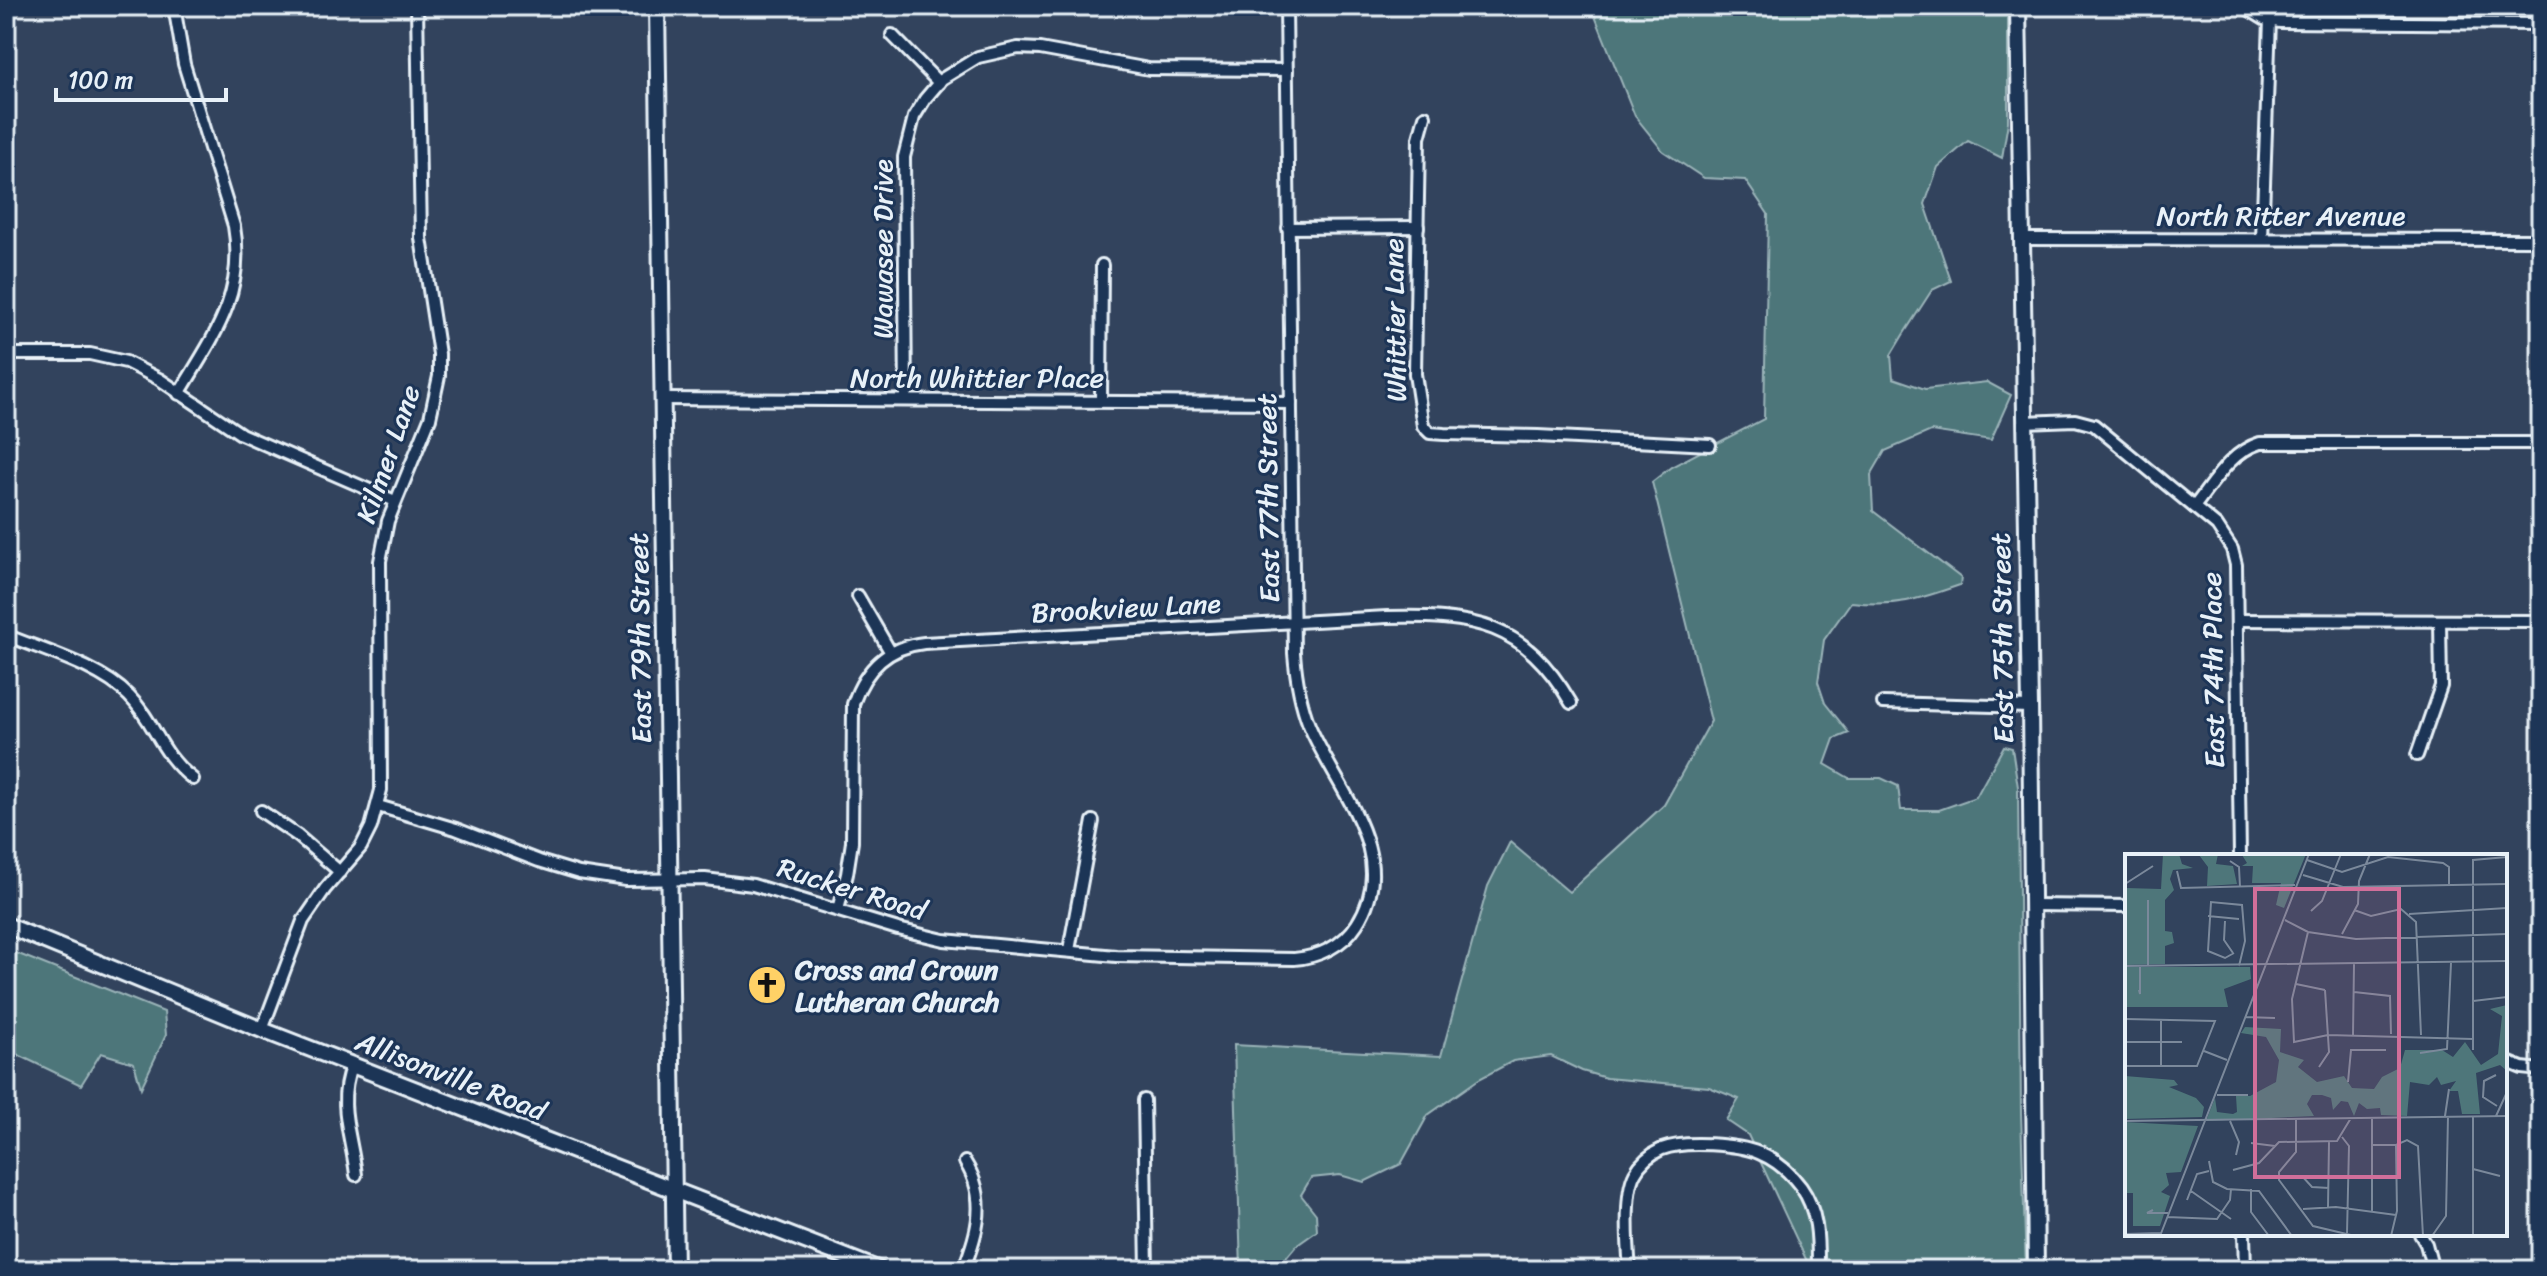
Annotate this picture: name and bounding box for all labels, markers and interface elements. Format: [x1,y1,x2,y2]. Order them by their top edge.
scale bar [56,52,226,102]
text: 100 m [68,59,133,101]
street label: Wawasee Drive [858,159,907,339]
street label: North Ritter Avenue [2157,191,2405,240]
street label: Whittier Lane [1369,238,1421,402]
street label: North Whittier Place [850,353,1104,402]
street label: Kilmer Lane [341,378,435,530]
street label: East 77th Street [1242,393,1294,603]
street label: East 79th Street [614,532,666,744]
street label: East 75th Street [1976,532,2028,744]
street label: East 74th Place [2187,572,2239,768]
street label: Brookview Lane [1030,579,1222,637]
street label: Rucker Road [771,843,935,936]
inset map [2125,854,2507,1236]
place label: Cross and Crown Lutheran Church [794,945,1000,1026]
church icon: Cross and Crown Lutheran Church [746,964,788,1006]
street label: Allisonville Road [347,1017,556,1136]

